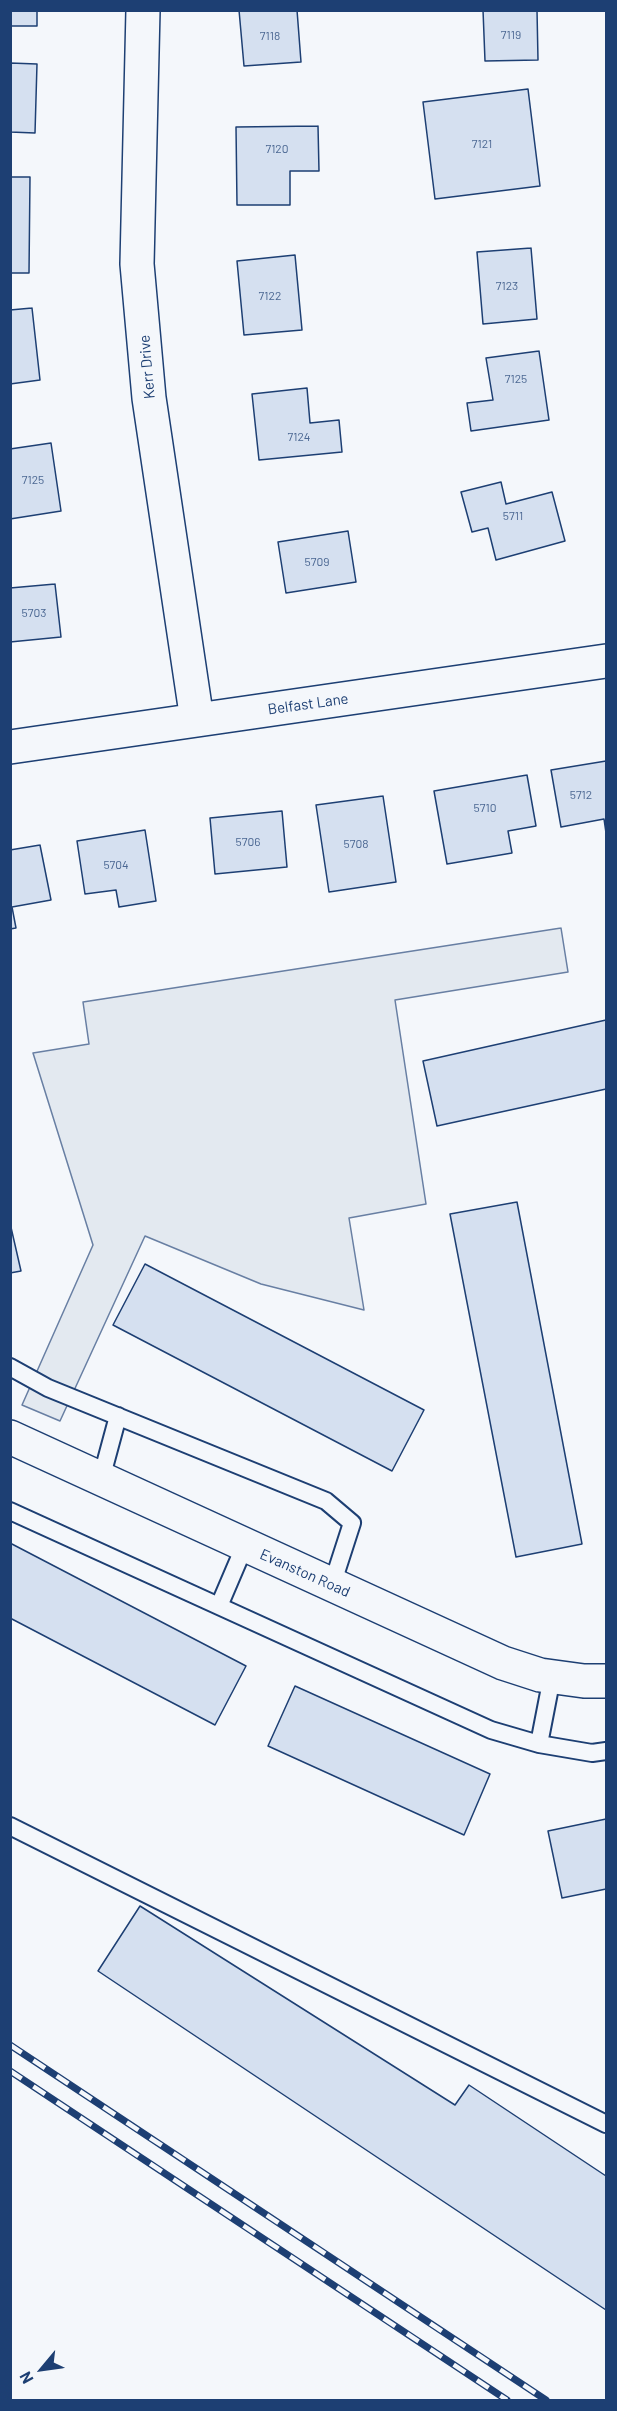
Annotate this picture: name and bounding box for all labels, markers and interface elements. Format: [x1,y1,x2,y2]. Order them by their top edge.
house number: 7119 [501,28,521,42]
house number: 7118 [260,29,280,43]
house number: 7121 [472,137,492,151]
house number: 7120 [265,142,289,156]
house number: 7123 [496,279,518,293]
house number: 7122 [259,289,281,303]
street label: Kerr Drive [135,334,159,400]
house number: 7125 [505,372,527,386]
house number: 7124 [288,430,310,444]
house number: 7125 [22,473,44,487]
house number: 5711 [503,509,523,523]
house number: 5709 [305,555,329,569]
house number: 5703 [22,606,46,620]
street label: Belfast Lane [266,689,350,719]
house number: 5712 [570,788,592,802]
house number: 5710 [474,801,496,815]
house number: 5706 [236,835,260,849]
house number: 5708 [344,837,368,851]
house number: 5704 [103,858,129,872]
street label: Evanston Road [257,1545,353,1601]
north arrow [12,2339,72,2399]
text: N [15,2369,37,2387]

